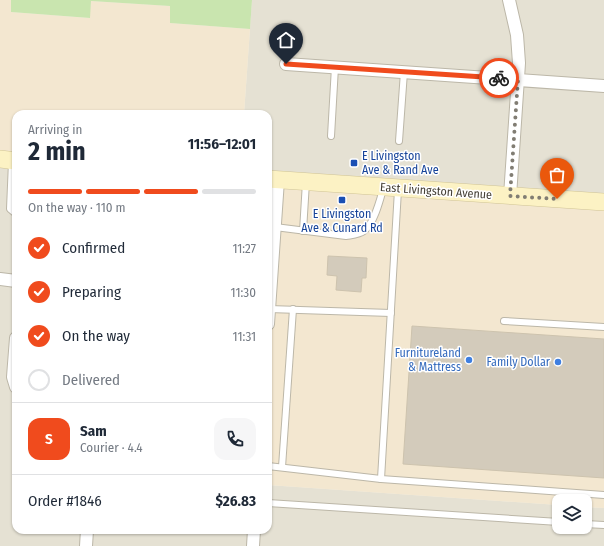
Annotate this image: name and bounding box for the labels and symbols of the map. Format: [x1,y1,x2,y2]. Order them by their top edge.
pin [269,23,303,64]
courier [479,58,519,98]
place label: E Livingston Ave & Rand Ave [362,149,439,177]
marker: E Livingston Ave & Rand Ave [349,158,359,168]
pin [540,158,574,199]
street label: East Livingston Avenue [380,180,492,202]
marker: E Livingston Ave & Cunard Rd [337,195,347,205]
place label: E Livingston Ave & Cunard Rd [301,207,383,235]
place label: Furnitureland & Mattress [395,346,461,374]
marker: Furnitureland & Mattress [464,355,474,365]
place label: Family Dollar [486,355,551,369]
marker: Family Dollar [553,357,563,367]

